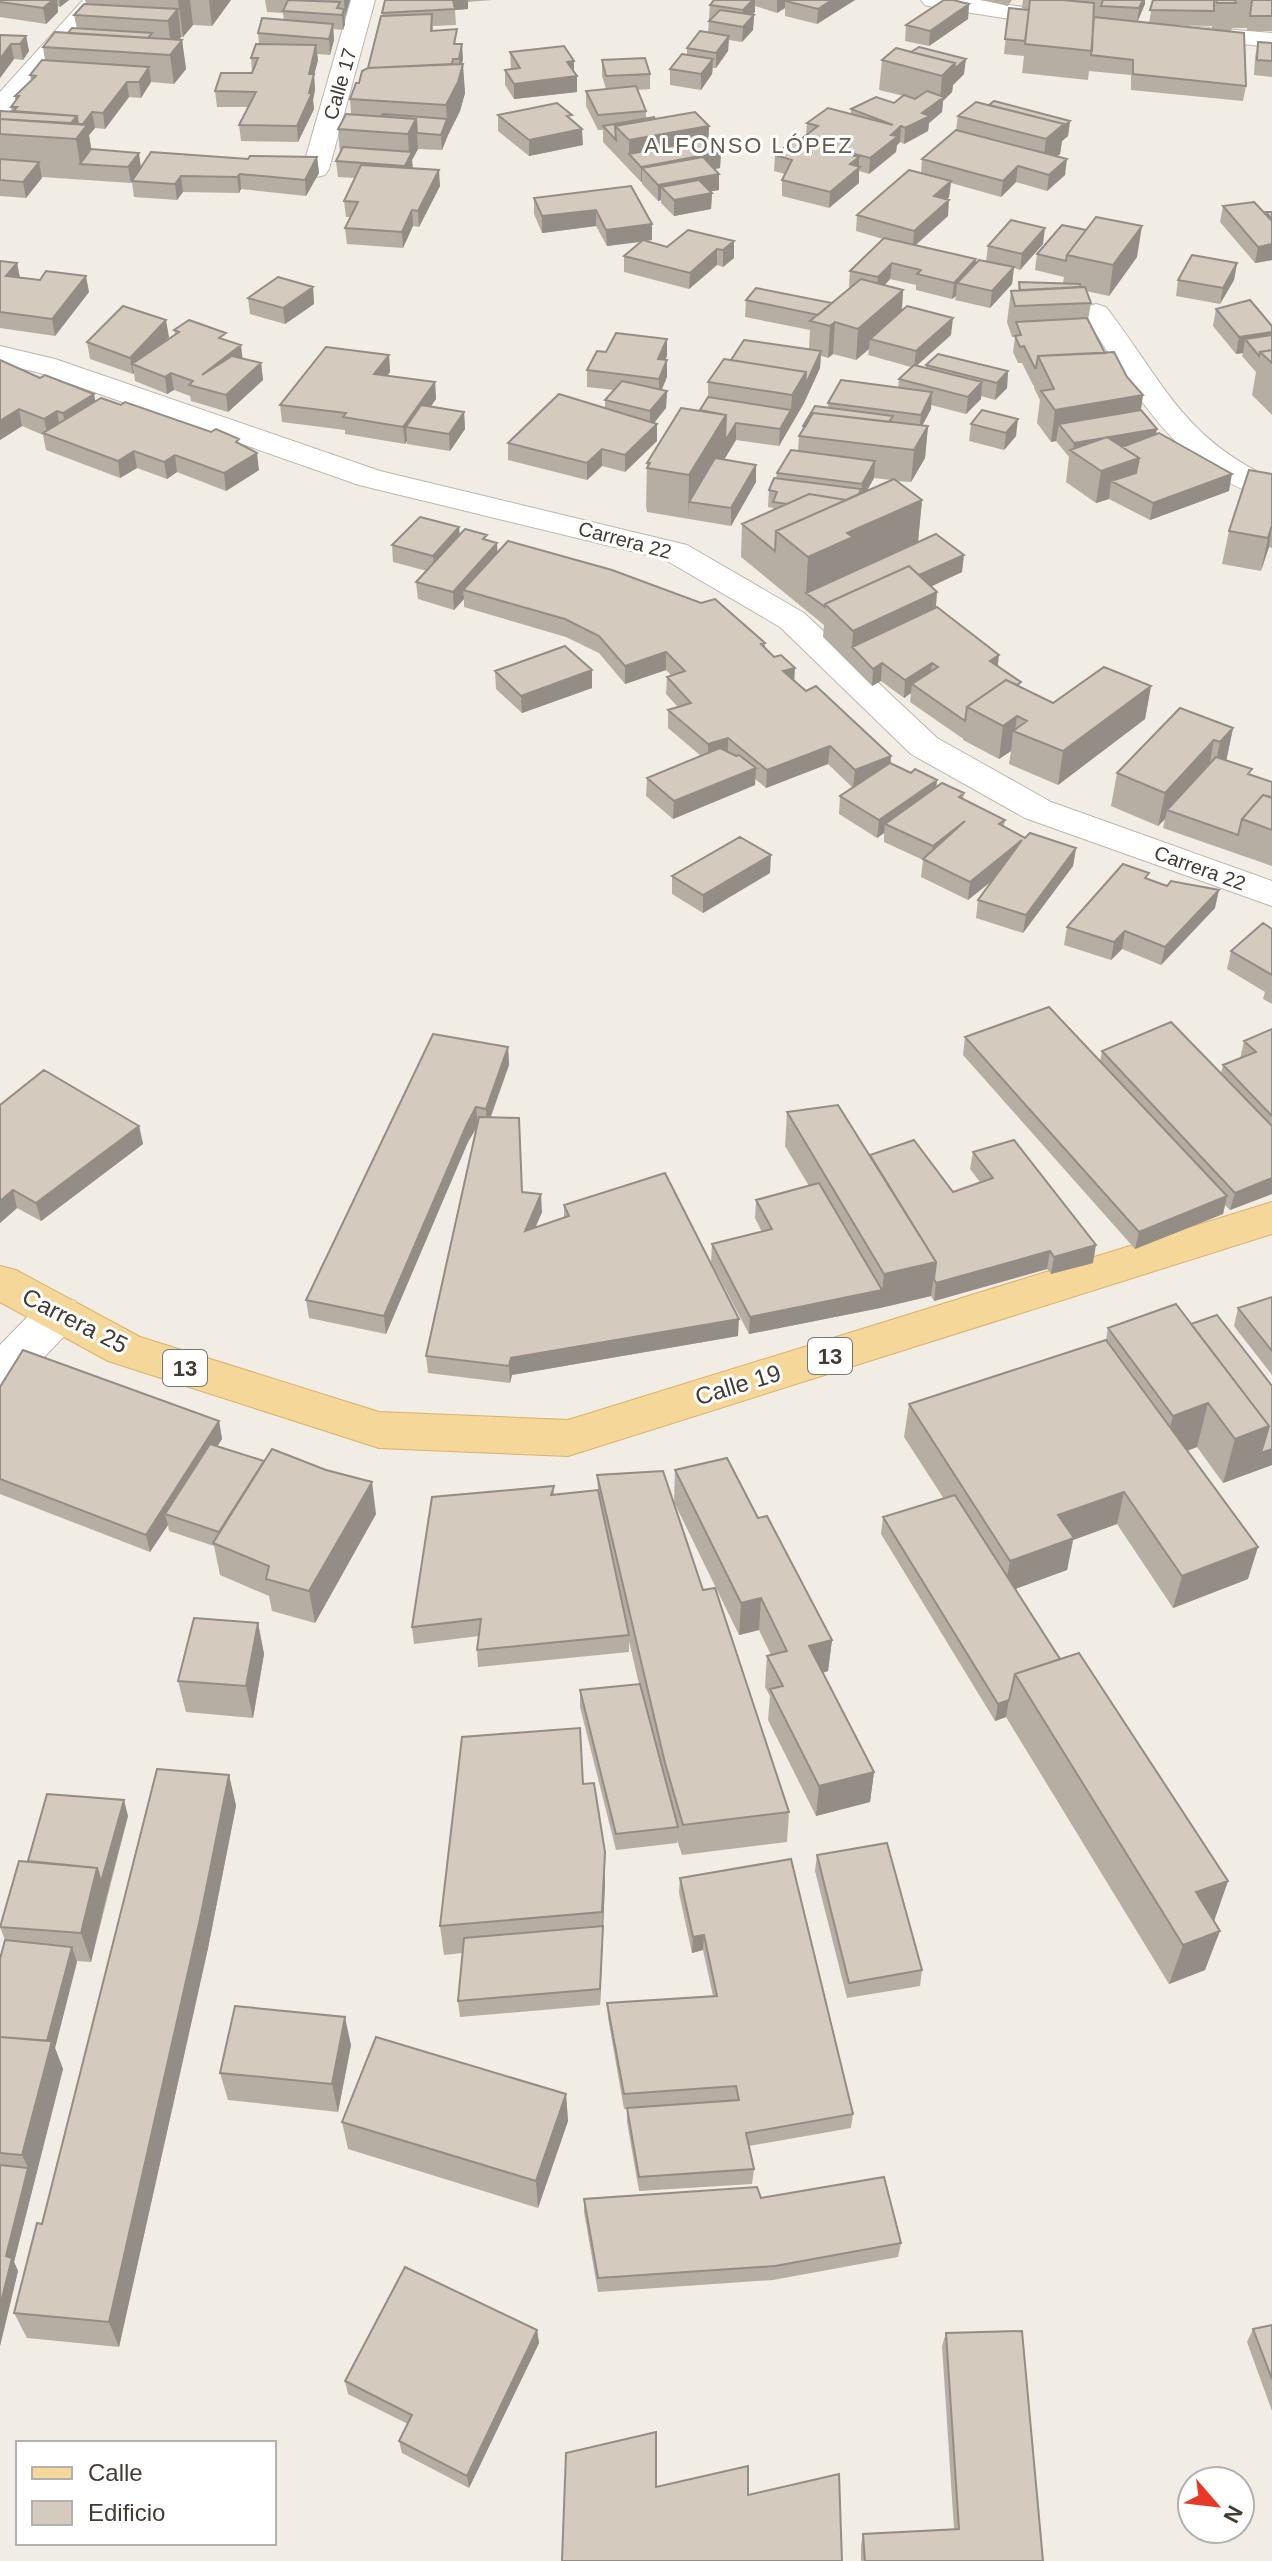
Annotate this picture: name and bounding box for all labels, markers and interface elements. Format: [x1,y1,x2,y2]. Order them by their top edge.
street label: Calle 17 [319,46,361,122]
district label: ALFONSO LÓPEZ [644,133,854,158]
street label: Carrera 22 [576,517,674,563]
street label: Carrera 22 [1151,841,1249,895]
street label: Carrera 25 [18,1282,132,1359]
road number: 13 [808,1338,852,1374]
road number: 13 [163,1350,207,1386]
street label: Calle 19 [692,1359,784,1410]
legend [16,2441,276,2545]
text: Calle [88,2459,143,2486]
north arrow [1176,2465,1256,2545]
text: Edificio [88,2499,165,2526]
text: N [1218,2501,1248,2527]

